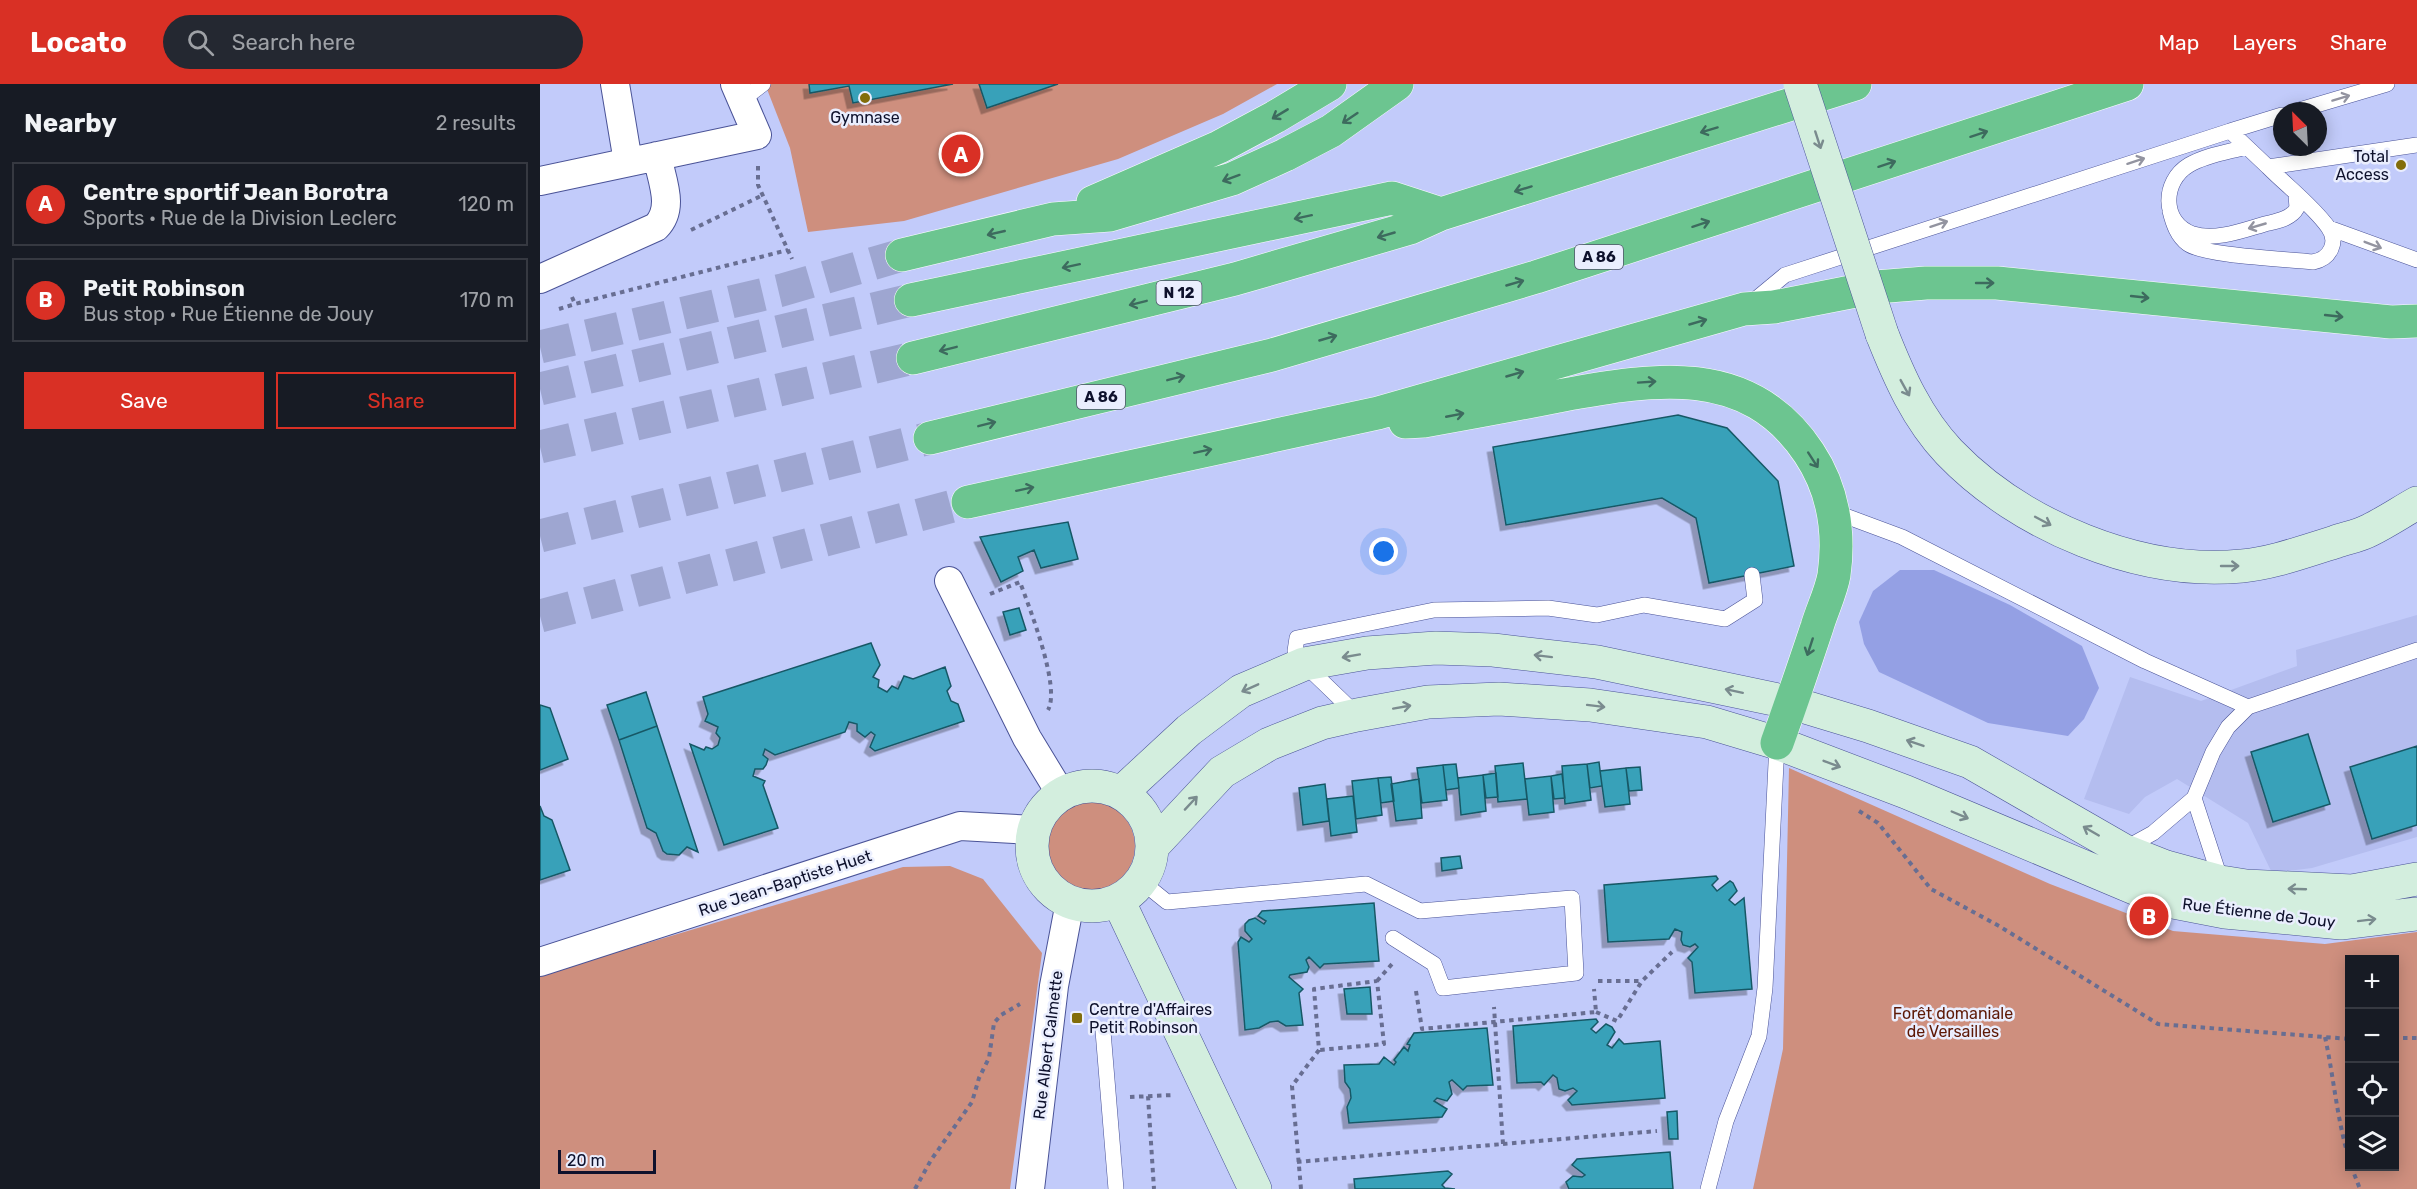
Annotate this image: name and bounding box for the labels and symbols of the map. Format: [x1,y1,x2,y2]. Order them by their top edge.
marker: Gymnase [858,91,872,105]
one-way arrow [2332,91,2351,102]
north arrow [2273,102,2327,156]
place label: Gymnase [830,108,900,127]
one-way arrow [1272,109,1289,121]
one-way arrow [1342,112,1359,124]
one-way arrow [1700,125,1719,136]
one-way arrow [1969,127,1988,138]
one-way arrow [1813,130,1824,149]
pin: A [942,132,980,176]
place label: Total Access [2335,147,2389,184]
one-way arrow [2126,155,2145,166]
one-way arrow [1877,158,1896,169]
marker: Total Access [2394,158,2408,172]
one-way arrow [1222,174,1241,185]
one-way arrow [1514,184,1533,195]
one-way arrow [1294,212,1313,223]
one-way arrow [1691,218,1710,229]
one-way arrow [1929,218,1948,229]
one-way arrow [2248,221,2267,232]
one-way arrow [987,228,1006,239]
one-way arrow [1377,230,1396,241]
one-way arrow [2363,240,2382,251]
road number: A 86 [1575,245,1623,269]
one-way arrow [1062,261,1081,272]
one-way arrow [1505,277,1524,288]
one-way arrow [1974,277,1994,289]
road number: N 12 [1156,281,1202,305]
one-way arrow [2129,292,2149,303]
one-way arrow [1128,298,1147,310]
one-way arrow [2323,311,2343,322]
one-way arrow [1689,316,1708,327]
one-way arrow [1318,332,1337,343]
one-way arrow [939,344,958,356]
one-way arrow [1506,368,1525,379]
one-way arrow [1167,372,1186,384]
one-way arrow [1636,376,1656,387]
one-way arrow [1899,379,1911,396]
road number: A 86 [1077,385,1125,409]
one-way arrow [1444,410,1464,421]
one-way arrow [977,418,996,430]
one-way arrow [1193,444,1212,456]
one-way arrow [1807,451,1819,468]
one-way arrow [1015,483,1034,494]
one-way arrow [2034,515,2051,527]
your location [1369,537,1398,566]
one-way arrow [2220,560,2240,572]
one-way arrow [1804,637,1815,656]
one-way arrow [1533,650,1553,661]
one-way arrow [1342,651,1362,662]
one-way arrow [1241,683,1259,694]
one-way arrow [1725,685,1745,696]
one-way arrow [1391,701,1411,712]
one-way arrow [1585,701,1605,712]
one-way arrow [1906,736,1925,747]
one-way arrow [1822,759,1841,770]
one-way arrow [1184,796,1198,811]
one-way arrow [1950,810,1968,821]
one-way arrow [2083,825,2100,837]
street label: Rue Jean-Baptiste Huet [696,846,874,920]
one-way arrow [2287,883,2307,894]
pin: B [2130,894,2168,938]
street label: Rue Étienne de Jouy [2181,894,2337,932]
one-way arrow [2356,914,2376,925]
street label: Rue Albert Calmette [1029,969,1067,1121]
place label: Centre d'Affaires Petit Robinson [1089,1000,1212,1037]
park label: Forêt domaniale de Versailles [1893,1004,2013,1041]
marker: Centre d'Affaires Petit Robinson [1070,1011,1084,1025]
scale bar [558,1147,656,1174]

